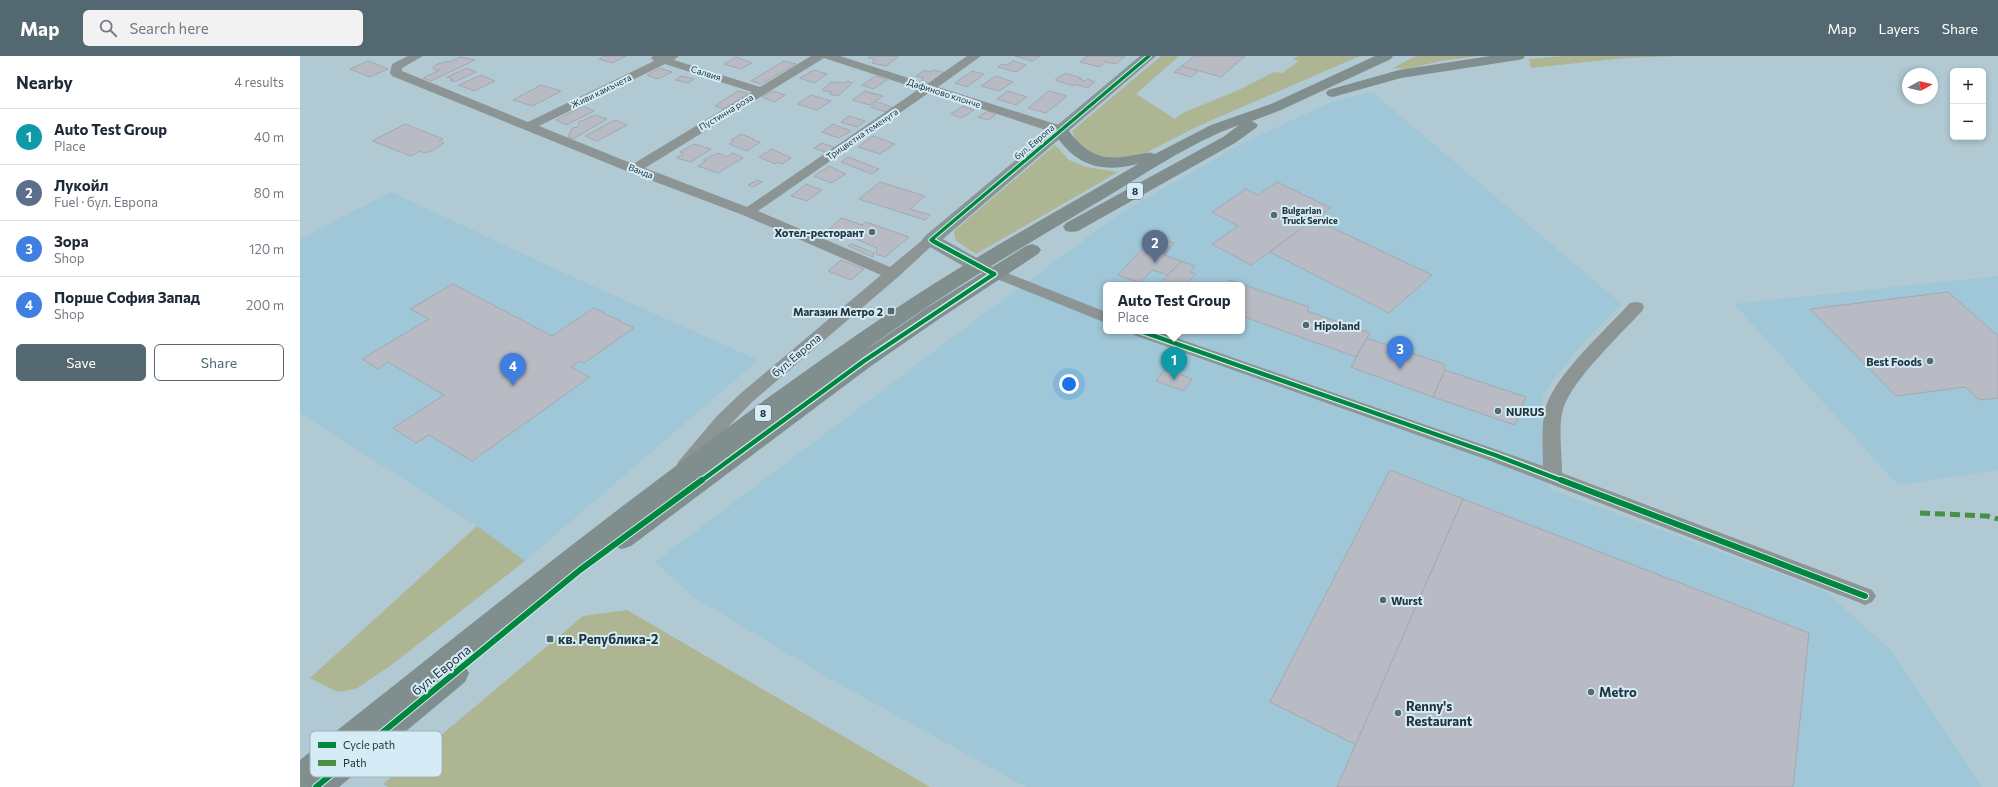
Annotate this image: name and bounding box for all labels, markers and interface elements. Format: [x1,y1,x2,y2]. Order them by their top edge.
search box [83,10,363,46]
text: Map [20,17,59,40]
icon: search [97,17,119,39]
text: Search here [129,19,209,37]
text: Map [1828,20,1856,37]
text: Layers [1878,20,1920,37]
text: Share [1942,20,1978,37]
street label: Салвия [690,63,723,83]
north arrow [1902,68,1938,104]
map controls [1950,68,1986,140]
button: + [1950,68,1986,104]
street label: Живи камъчета [569,71,633,110]
text: Nearby [16,72,73,93]
text: 4 results [234,74,284,90]
street label: Дафиново клонче [906,76,982,110]
street label: Пустинна роза [697,91,755,133]
button: − [1950,104,1986,140]
street label: Трицветна теменуга [824,106,900,162]
text: Auto Test Group [54,120,167,138]
street label: бул. Европа [1012,122,1057,162]
text: 1 [26,129,32,145]
text: 40 m [254,129,284,145]
text: Place [54,138,86,154]
street label: Ванда [627,161,655,181]
text: Лукойл [54,176,108,194]
road number: 8 [1127,183,1143,199]
text: 2 [25,185,33,201]
text: 80 m [254,185,284,201]
text: Fuel · бул. Европа [54,194,158,210]
place label: Bulgarian Truck Service [1282,205,1338,226]
marker: Bulgarian Truck Service [1269,210,1279,220]
place label: Хотел-ресторант [775,226,865,239]
marker: Хотел-ресторант [867,227,877,237]
pin: 2 [1142,230,1168,263]
text: Зора [54,232,88,250]
text: 3 [25,241,33,257]
text: 120 m [249,241,284,257]
text: Shop [54,250,85,266]
popup [1103,282,1245,334]
text: Порше София Запад [54,288,200,306]
text: Auto Test Group [1117,291,1231,309]
text: 4 [25,297,33,313]
text: 200 m [246,297,284,313]
place label: Магазин Метро 2 [793,305,883,318]
text: Shop [54,306,85,322]
marker: Магазин Метро 2 [886,306,896,316]
text: Place [1117,309,1149,325]
place label: Hipoland [1314,319,1360,332]
marker: Hipoland [1301,320,1311,330]
street label: бул. Европа [769,331,823,379]
pin: 3 [1387,336,1413,369]
button: Save [16,344,146,381]
button: Share [154,344,284,381]
pin: 1 [1161,347,1187,380]
pin: 4 [500,353,526,386]
place label: Best Foods [1866,355,1922,368]
marker: Best Foods [1925,356,1935,366]
your location [1059,374,1079,394]
road number: 8 [755,405,771,421]
place label: NURUS [1506,405,1545,418]
marker: NURUS [1493,406,1503,416]
place label: Wurst [1391,594,1423,607]
marker: Wurst [1378,595,1388,605]
place label: кв. Република-2 [558,631,658,647]
marker: кв. Република-2 [545,634,555,644]
street label: бул. Европа [408,641,474,699]
place label: Metro [1599,684,1637,700]
marker: Metro [1586,687,1596,697]
place label: Renny's Restaurant [1406,698,1473,729]
marker: Renny's Restaurant [1393,708,1403,718]
legend [310,731,442,777]
text: Cycle path [343,738,395,751]
text: Path [343,756,366,769]

